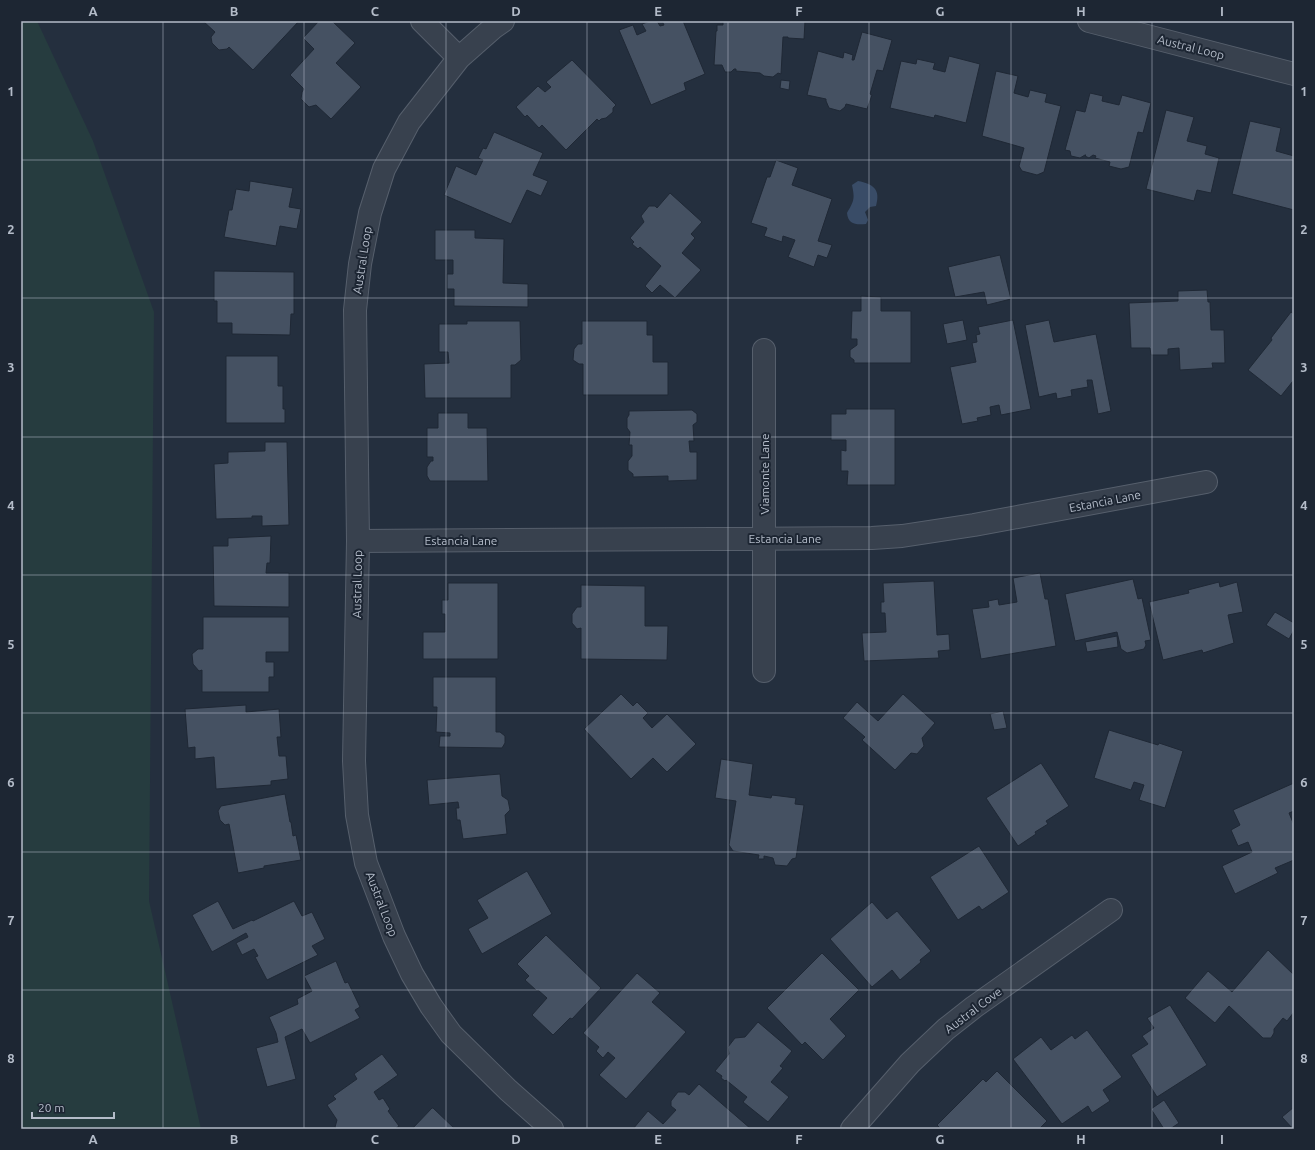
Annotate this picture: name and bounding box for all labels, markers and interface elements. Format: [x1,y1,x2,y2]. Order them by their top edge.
text: A [88,4,98,18]
text: B [230,4,239,18]
text: C [371,4,380,18]
text: D [511,4,521,18]
text: E [654,4,662,18]
text: F [795,4,803,18]
text: G [936,4,945,18]
text: H [1076,4,1086,18]
text: I [1220,4,1224,18]
street label: Austral Loop [1156,32,1226,62]
text: 1 [7,84,15,98]
text: 1 [1300,84,1308,98]
text: 2 [7,222,15,236]
text: 2 [1300,222,1308,236]
street label: Austral Loop [350,225,374,295]
text: 3 [7,360,15,374]
text: 3 [1300,360,1308,374]
street label: Viamonte Lane [758,433,771,515]
street label: Estancia Lane [1068,488,1142,514]
text: 4 [7,498,15,512]
text: 4 [1300,498,1308,512]
street label: Estancia Lane [749,532,821,545]
street label: Estancia Lane [425,534,497,547]
street label: Austral Loop [350,550,364,618]
text: 5 [7,637,15,651]
text: 5 [1300,637,1308,651]
text: 6 [7,775,15,789]
text: 6 [1300,775,1308,789]
street label: Austral Loop [364,870,400,938]
text: 7 [7,913,15,927]
text: 7 [1300,913,1308,927]
street label: Austral Cove [942,984,1004,1036]
text: 8 [7,1051,15,1065]
text: 8 [1300,1051,1308,1065]
scale bar [32,1094,114,1120]
text: 20 m [38,1101,65,1114]
text: A [88,1132,98,1146]
text: B [230,1132,239,1146]
text: C [371,1132,380,1146]
text: D [511,1132,521,1146]
text: E [654,1132,662,1146]
text: F [795,1132,803,1146]
text: G [936,1132,945,1146]
text: H [1076,1132,1086,1146]
text: I [1220,1132,1224,1146]

